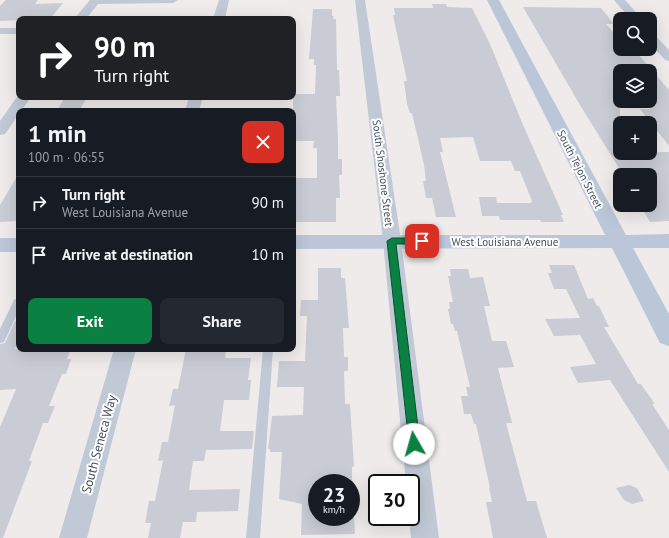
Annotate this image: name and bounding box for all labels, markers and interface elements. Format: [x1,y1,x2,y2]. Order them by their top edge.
map controls [613,12,657,212]
button: search [613,12,657,56]
text: 90 m [94,28,155,65]
icon: right [28,32,80,84]
text: Turn right [94,64,169,87]
button: layers [613,64,657,108]
button: + [613,116,657,160]
text: 1 min [28,118,87,149]
street label: South Shoshone Street [370,119,397,227]
button: close [242,121,284,163]
street label: South Tejon Street [554,127,606,211]
text: 100 m · 06:55 [28,149,105,166]
button: − [613,168,657,212]
text: Turn right [62,185,125,204]
icon: right [28,192,50,214]
text: 90 m [251,193,284,212]
text: West Louisiana Avenue [62,204,188,221]
pin [405,224,439,258]
icon: arrive [411,230,433,252]
street label: West Louisiana Avenue [452,235,559,249]
icon: arrive [28,244,50,266]
text: Arrive at destination [62,245,193,264]
text: 10 m [251,245,284,264]
button: Exit [28,298,152,344]
button: Share [160,298,284,344]
street label: South Seneca Way [78,393,120,495]
position arrow [393,423,435,465]
speed limit sign: 30 [368,474,420,526]
text: 23 [323,482,345,508]
text: km/h [323,503,345,516]

